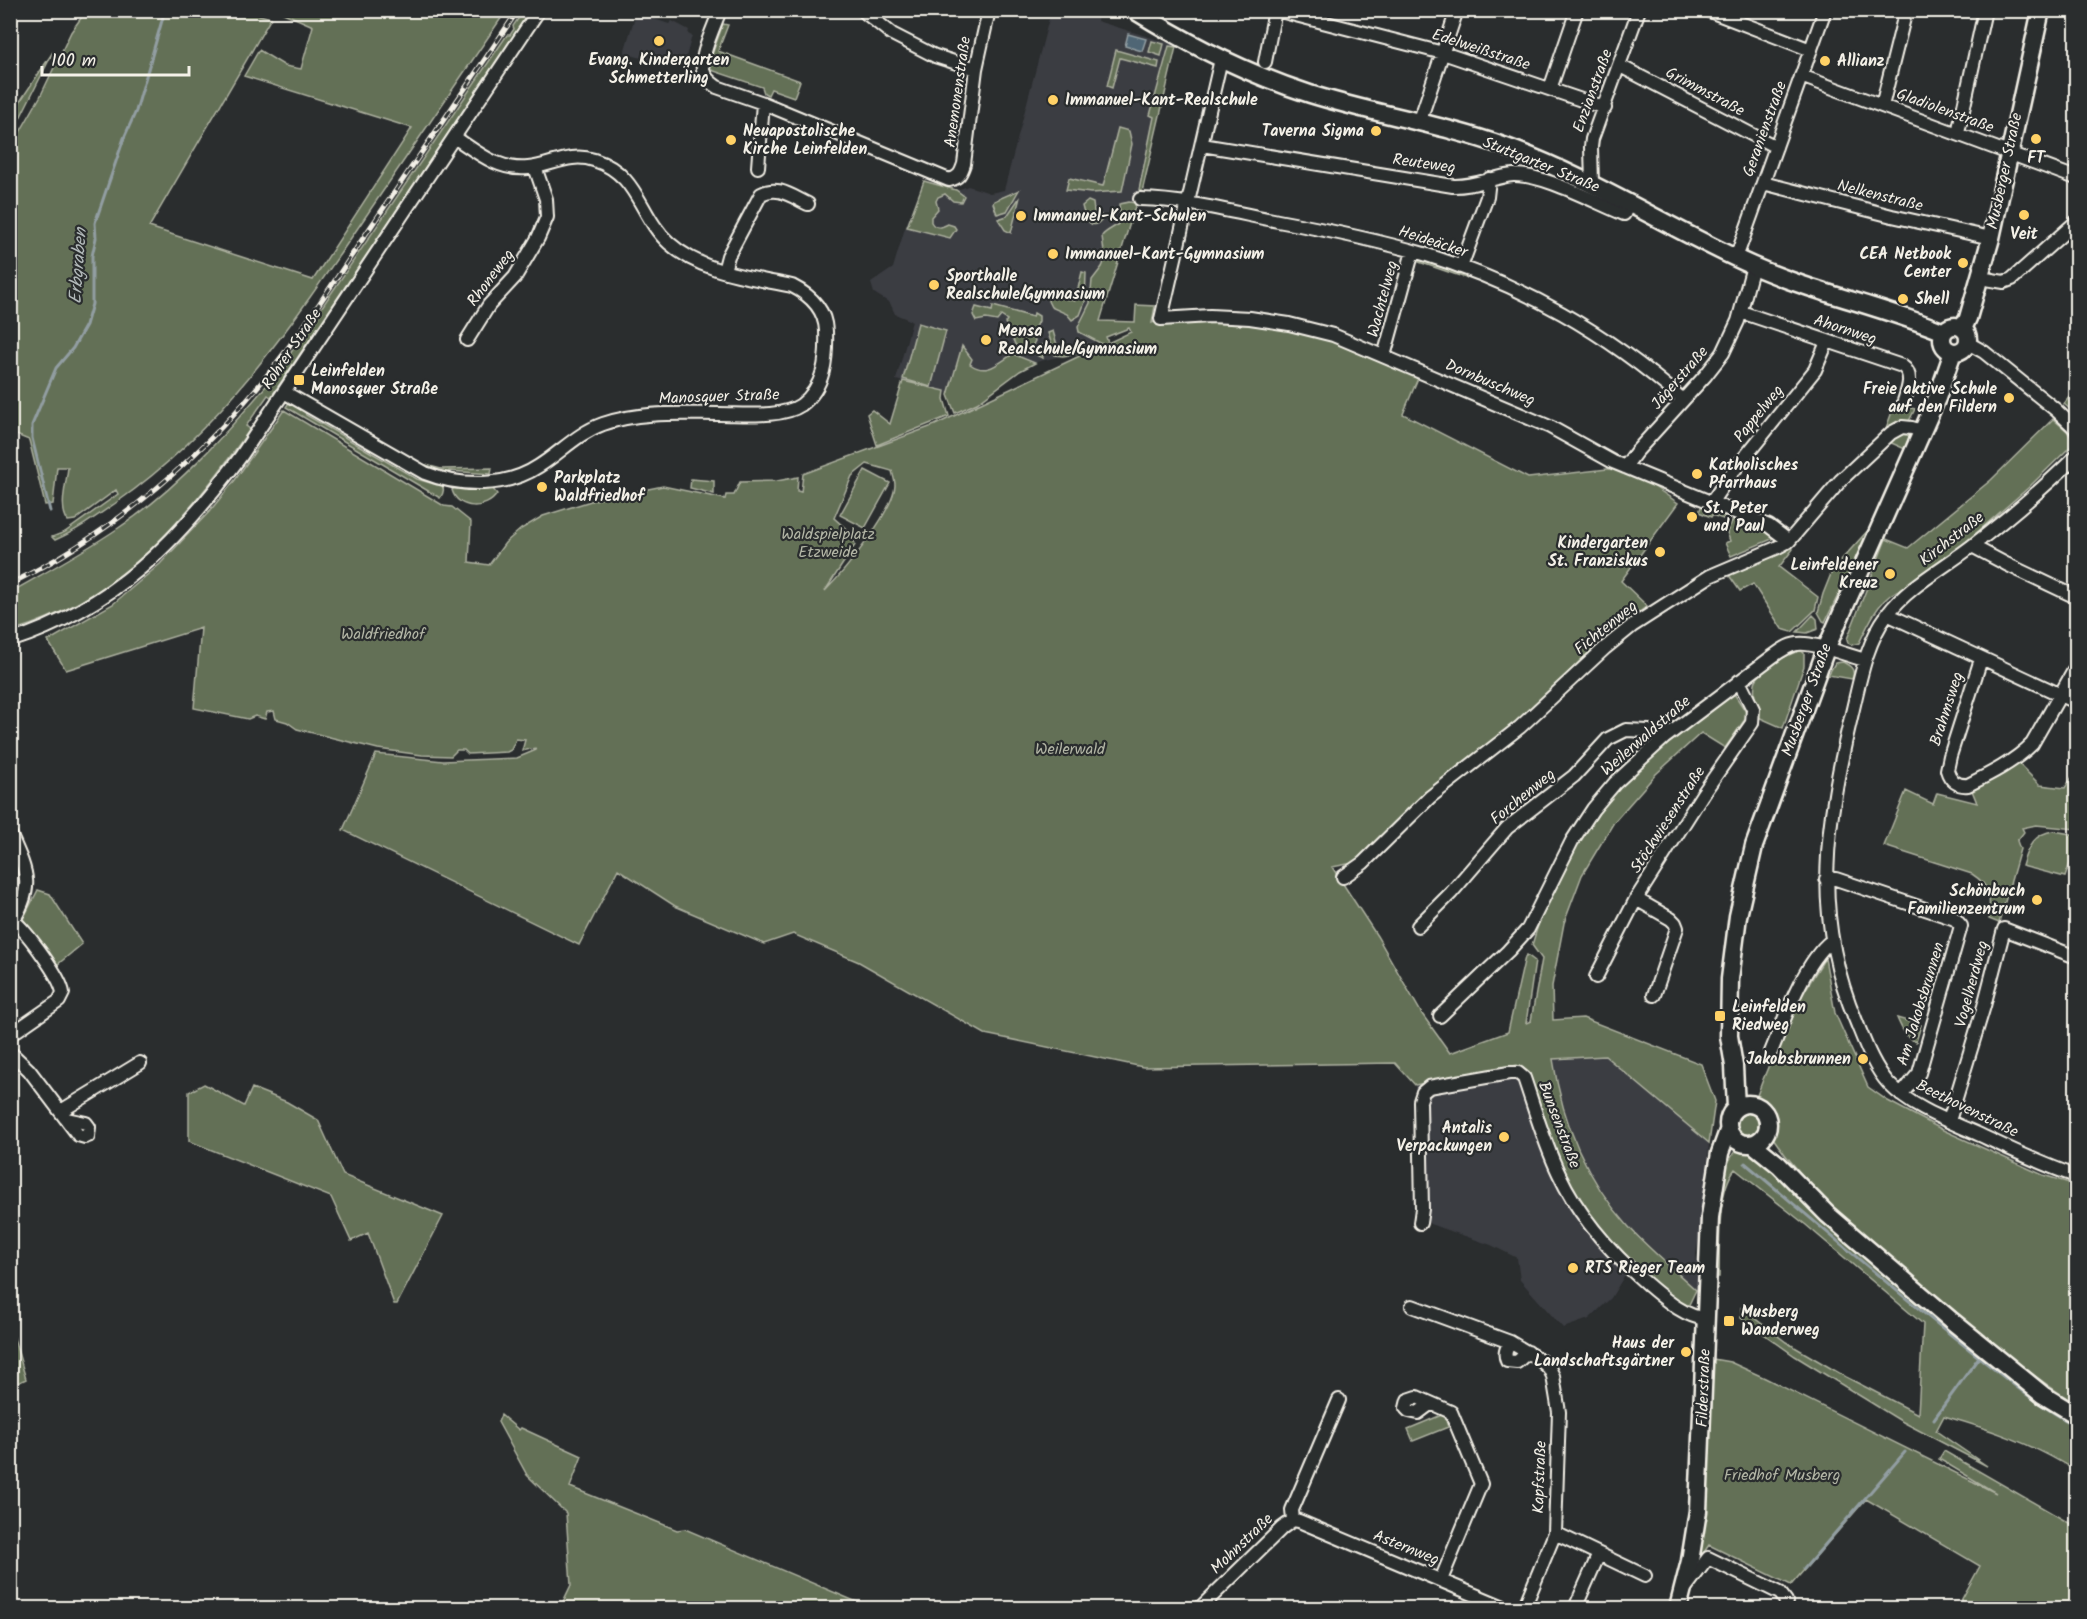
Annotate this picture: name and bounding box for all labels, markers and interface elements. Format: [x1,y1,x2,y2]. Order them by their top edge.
street label: Edelweißstraße [1429,22,1533,78]
marker: Evang. Kindergarten Schmetterling [652,34,666,48]
street label: Anemonenstraße [938,35,978,149]
scale bar [42,39,189,77]
street label: Enzianstraße [1566,46,1620,136]
text: 100 m [51,47,96,76]
place label: Evang. Kindergarten Schmetterling [589,48,729,91]
place label: Allianz [1837,49,1885,74]
marker: Allianz [1818,54,1832,68]
street label: Grimmstraße [1661,61,1749,123]
street label: Geranienstraße [1736,78,1794,180]
street label: Gladiolenstraße [1893,82,1997,140]
place label: Immanuel-Kant-Realschule [1065,88,1258,113]
marker: Immanuel-Kant-Realschule [1046,93,1060,107]
street label: Musberger Straße [1980,110,2030,232]
place label: Neuapostolische Kirche Leinfelden [743,119,867,162]
place label: Taverna Sigma [1262,119,1364,144]
marker: Taverna Sigma [1369,124,1383,138]
street label: Stuttgarter Straße [1479,130,1603,200]
marker: FT [2029,132,2043,146]
marker: Neuapostolische Kirche Leinfelden [724,133,738,147]
place label: FT [2027,146,2046,171]
street label: Reuteweg [1391,147,1457,181]
street label: Nelkenstraße [1834,173,1926,219]
place label: Immanuel-Kant-Schulen [1033,204,1206,229]
marker: Veit [2017,208,2031,222]
marker: Immanuel-Kant-Schulen [1014,209,1028,223]
street label: Heideäcker [1395,219,1473,265]
place label: Veit [2010,222,2039,247]
water label: Erbgraben [62,226,96,305]
place label: Immanuel-Kant-Gymnasium [1065,242,1264,267]
place label: CEA Netbook Center [1859,242,1952,285]
street label: Rhoneweg [461,244,521,312]
marker: Immanuel-Kant-Gymnasium [1046,247,1060,261]
marker: CEA Netbook Center [1956,256,1970,270]
street label: Wachtelweg [1361,258,1405,340]
place label: Sporthalle Realschule/Gymnasium [946,264,1105,307]
marker: Sporthalle Realschule/Gymnasium [927,278,941,292]
place label: Shell [1915,287,1950,312]
marker: Shell [1896,292,1910,306]
street label: Rohrer Straße [256,303,328,395]
street label: Ahornweg [1810,308,1880,352]
place label: Mensa Realschule/Gymnasium [998,319,1157,362]
marker: Mensa Realschule/Gymnasium [979,333,993,347]
street label: Jägerstraße [1645,341,1715,415]
street label: Dornbuschweg [1441,353,1539,413]
place label: Leinfelden Manosquer Straße [311,359,438,402]
marker: Leinfelden Manosquer Straße [292,373,306,387]
place label: Freie aktive Schule auf den Fildern [1863,377,1997,420]
street label: Pappelweg [1728,380,1790,448]
street label: Manosquer Straße [658,382,780,412]
marker: Freie aktive Schule auf den Fildern [2002,391,2016,405]
place label: Katholisches Pfarrhaus [1709,453,1799,496]
place label: Parkplatz Waldfriedhof [554,466,646,509]
marker: Katholisches Pfarrhaus [1690,467,1704,481]
marker: Parkplatz Waldfriedhof [535,480,549,494]
place label: St. Peter und Paul [1704,496,1769,539]
street label: Kirchstraße [1914,506,1990,572]
marker: St. Peter und Paul [1685,510,1699,524]
park label: Waldspielplatz Etzweide [781,522,875,565]
place label: Kindergarten St. Franziskus [1548,531,1649,574]
marker: Kindergarten St. Franziskus [1653,545,1667,559]
place label: Leinfeldener Kreuz [1791,553,1879,596]
marker: Leinfeldener Kreuz [1883,567,1897,581]
street label: Fichtenweg [1569,595,1643,661]
park label: Waldfriedhof [341,622,427,647]
street label: Musberger Straße [1775,640,1839,760]
street label: Brahmsweg [1923,669,1971,749]
street label: Weilerwaldstraße [1595,690,1697,782]
park label: Weilerwald [1035,737,1106,762]
street label: Stöckwiesenstraße [1624,762,1712,878]
street label: Forchenweg [1485,763,1561,831]
place label: Schönbuch Familienzentrum [1908,879,2025,922]
marker: Schönbuch Familienzentrum [2030,893,2044,907]
street label: Vogelherdweg [1948,938,1996,1030]
street label: Am Jakobsbrunnen [1890,939,1952,1069]
place label: Leinfelden Riedweg [1732,995,1806,1038]
marker: Leinfelden Riedweg [1713,1009,1727,1023]
place label: Jakobsbrunnen [1746,1047,1851,1072]
marker: Jakobsbrunnen [1856,1052,1870,1066]
street label: Beethovenstraße [1911,1073,2023,1145]
street label: Bunsenstraße [1531,1078,1587,1172]
place label: Antalis Verpackungen [1396,1116,1493,1159]
marker: Antalis Verpackungen [1497,1130,1511,1144]
place label: RTS Rieger Team [1585,1256,1705,1281]
marker: RTS Rieger Team [1566,1261,1580,1275]
place label: Musberg Wanderweg [1741,1300,1820,1343]
marker: Musberg Wanderweg [1722,1314,1736,1328]
place label: Haus der Landschaftsgärtner [1534,1331,1675,1374]
marker: Haus der Landschaftsgärtner [1679,1345,1693,1359]
street label: Filderstraße [1690,1348,1718,1428]
street label: Kapfstraße [1526,1440,1554,1514]
park label: Friedhof Musberg [1724,1463,1840,1488]
street label: Mohnstraße [1205,1507,1279,1581]
street label: Asternweg [1369,1523,1443,1573]

